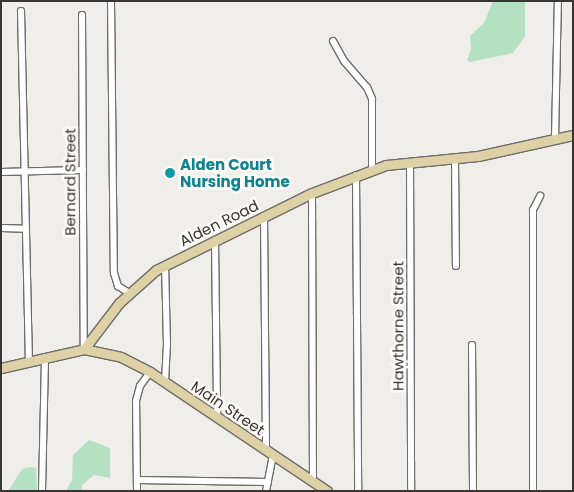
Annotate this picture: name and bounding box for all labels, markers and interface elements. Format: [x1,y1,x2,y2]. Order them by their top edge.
street label: Bernard Street [61,128,79,236]
place label: Alden Court Nursing Home [180,155,290,190]
marker: Alden Court Nursing Home [164,167,176,179]
street label: Alden Road [176,196,262,250]
street label: Hawthorne Street [389,261,407,391]
street label: Main Street [188,377,268,439]

